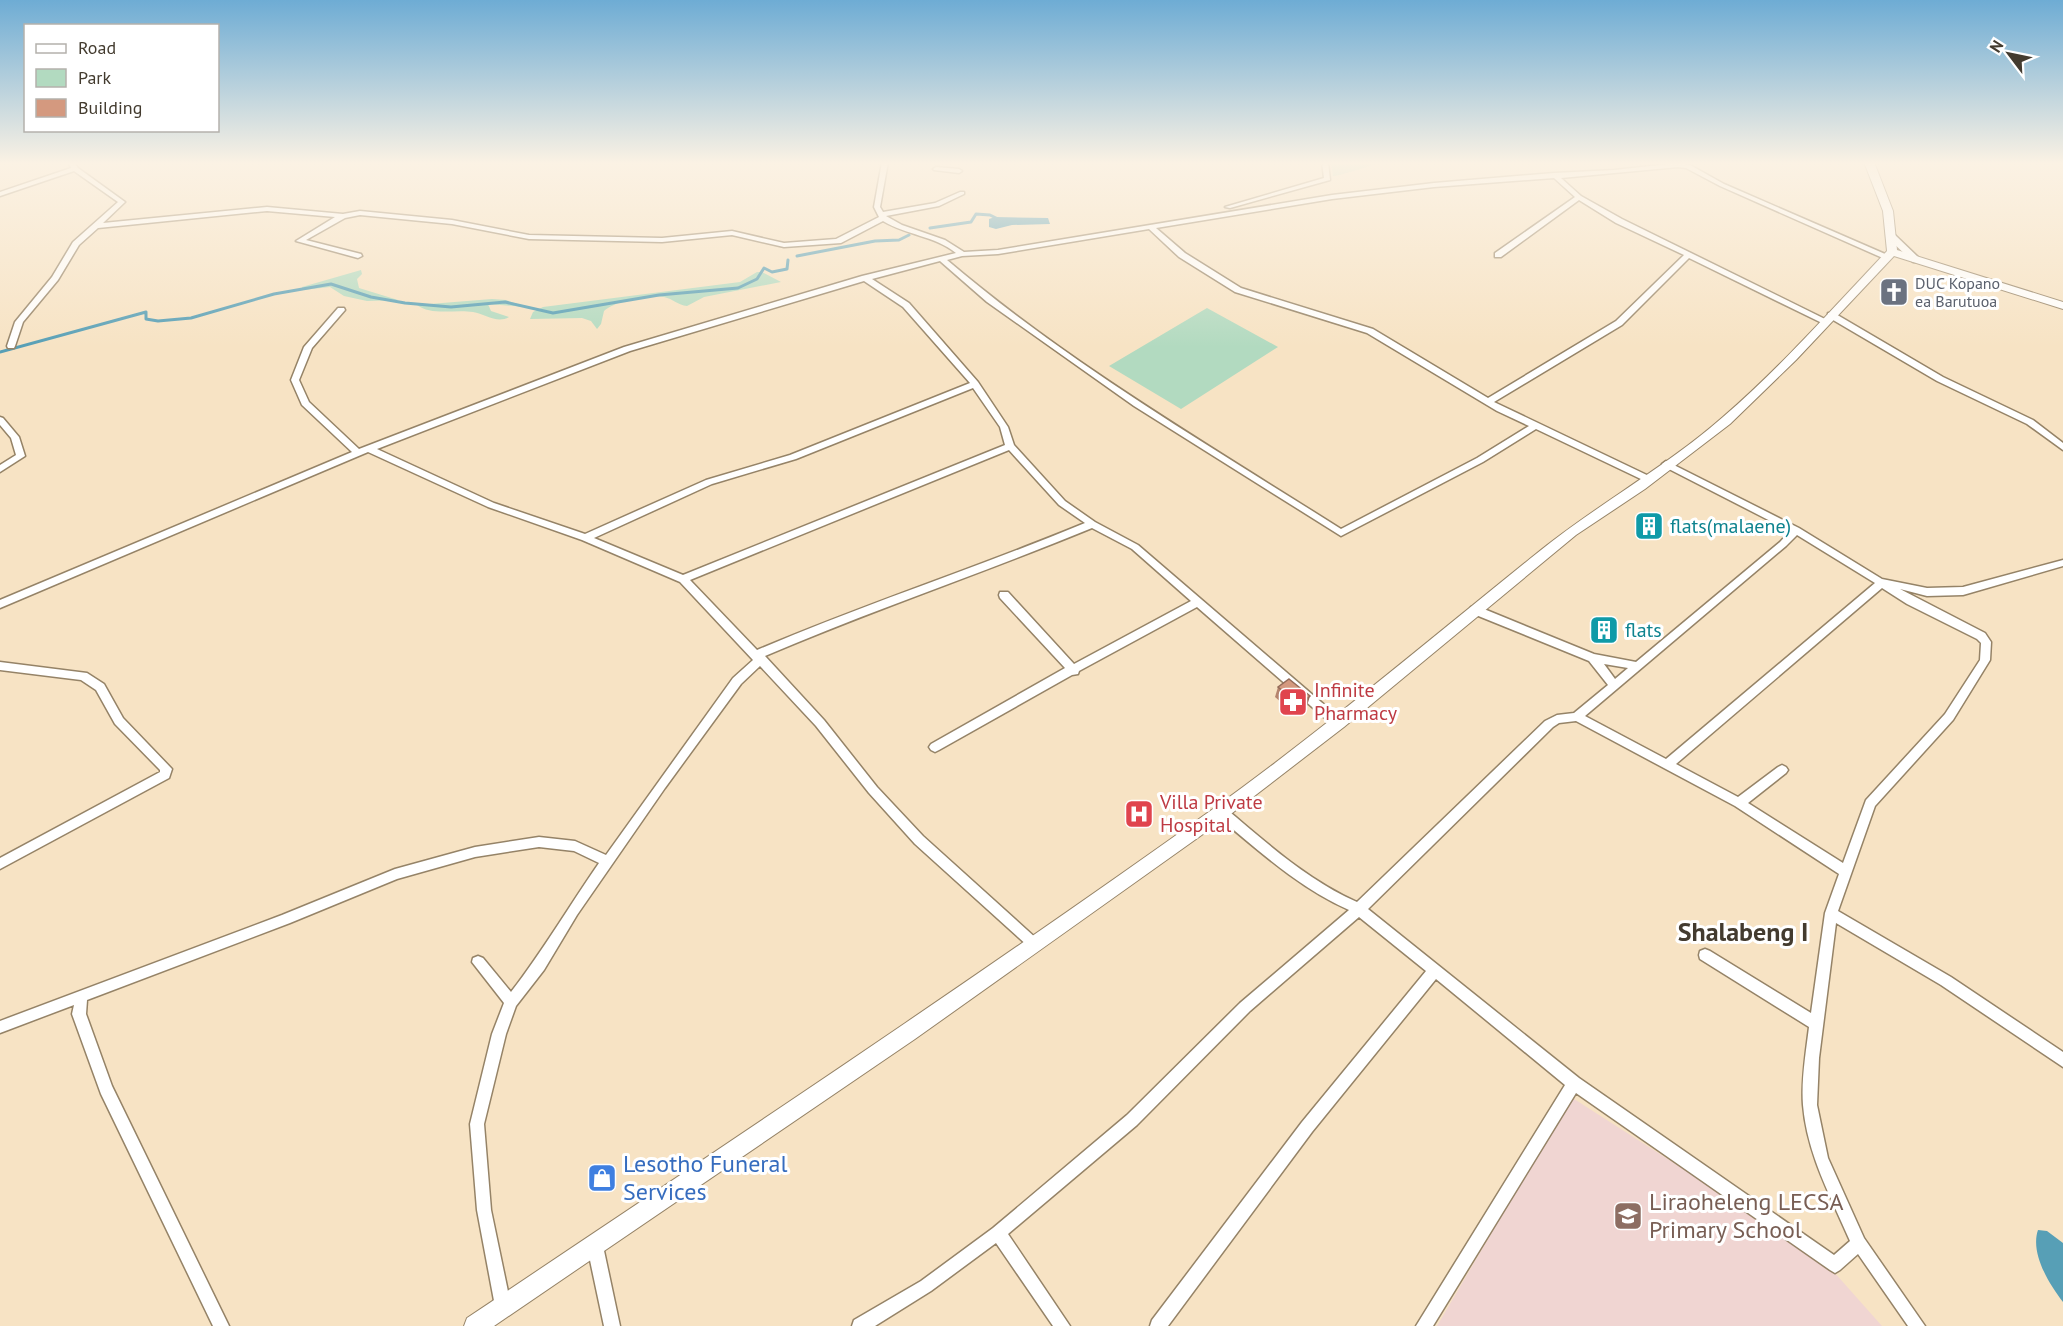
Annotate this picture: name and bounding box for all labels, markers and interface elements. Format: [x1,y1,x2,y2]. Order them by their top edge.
legend [24,24,219,132]
north arrow [1979,24,2039,84]
text: Road [78,36,116,59]
text: N [1985,36,2008,56]
text: Park [78,66,111,89]
text: Building [78,96,142,119]
place label: DUC Kopano ea Barutuoa [1915,273,2000,311]
church icon: DUC Kopano ea Barutuoa [1878,276,1910,308]
building icon: flats(malaene) [1633,510,1665,542]
place label: flats(malaene) [1670,513,1791,539]
building icon: flats [1588,614,1620,646]
place label: flats [1625,617,1662,643]
place label: Infinite Pharmacy [1314,677,1398,726]
pharmacy icon: Infinite Pharmacy [1277,686,1309,718]
place label: Villa Private Hospital [1159,789,1263,838]
hospital icon: Villa Private Hospital [1123,798,1155,830]
district label: Shalabeng I [1678,915,1808,948]
place label: Lesotho Funeral Services [623,1148,787,1207]
shop icon: Lesotho Funeral Services [586,1162,618,1194]
place label: Liraoheleng LECSA Primary School [1649,1186,1843,1245]
school or university icon: Liraoheleng LECSA Primary School [1612,1200,1644,1232]

